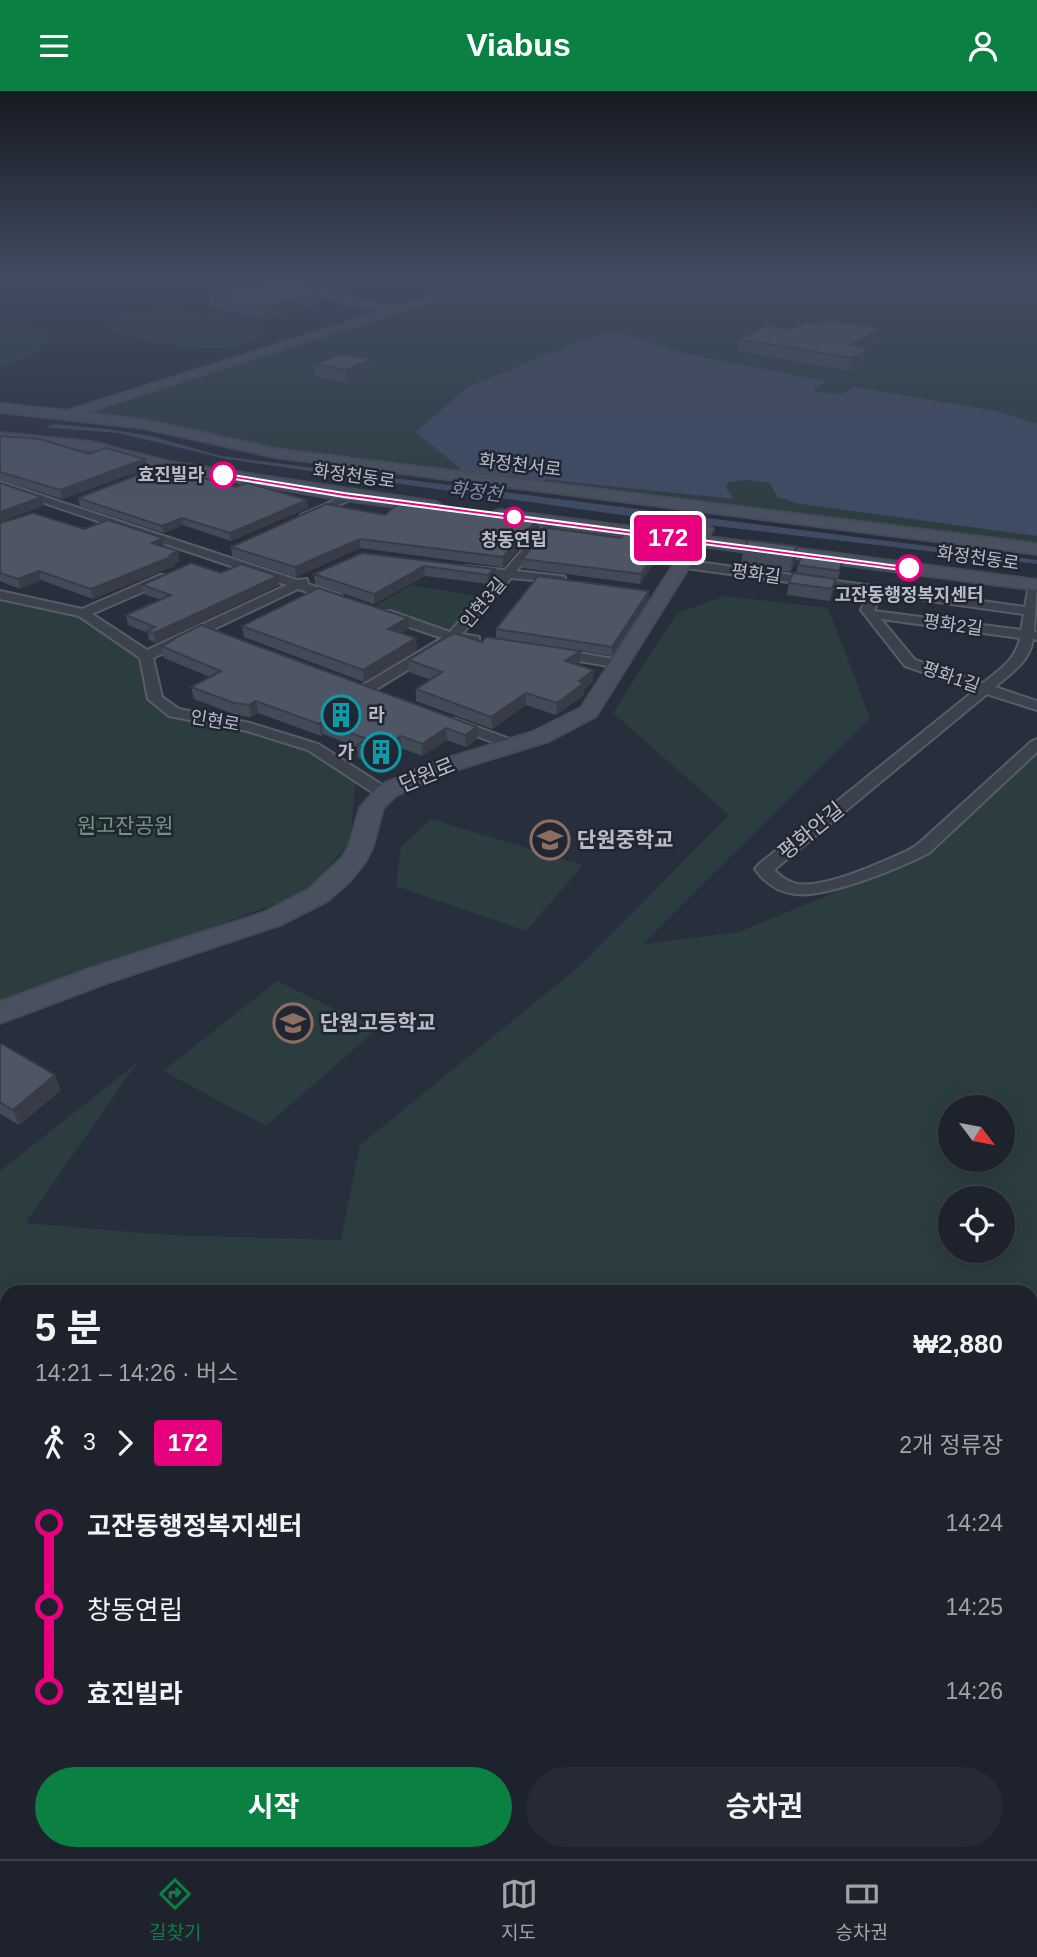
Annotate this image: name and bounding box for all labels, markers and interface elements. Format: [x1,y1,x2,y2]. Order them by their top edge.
icon: menu [35,27,73,65]
text: Viabus [466,27,571,63]
icon: person [964,27,1002,65]
street label: 화정천서로 [478,450,562,480]
street label: 화정천동로 [312,460,396,492]
marker: 효진빌라 [210,462,236,488]
place label: 효진빌라 [138,465,204,485]
water label: 화정천 [449,478,505,505]
marker: 창동연립 [504,507,524,527]
line badge: 172 [628,515,708,561]
text: 172 [648,524,688,551]
place label: 창동연립 [481,530,547,550]
street label: 화정천동로 [936,542,1020,574]
marker: 고잔동행정복지센터 [896,555,922,581]
street label: 평화길 [730,561,782,587]
street label: 인현3길 [456,574,510,632]
place label: 고잔동행정복지센터 [834,585,984,605]
street label: 평화2길 [922,611,984,639]
street label: 평화1길 [920,658,982,696]
building icon: 라 [320,694,362,736]
place label: 라 [368,705,385,725]
street label: 인현로 [189,707,241,735]
building icon: 가 [360,731,402,773]
place label: 가 [337,742,354,762]
street label: 단원로 [396,753,458,796]
street label: 평화안길 [773,797,848,864]
park label: 원고잔공원 [77,814,173,837]
school or university icon: 단원중학교 [529,819,571,861]
place label: 단원중학교 [577,828,674,851]
school or university icon: 단원고등학교 [272,1002,314,1044]
place label: 단원고등학교 [320,1011,436,1034]
north arrow [938,1095,1015,1173]
map controls [938,1095,1015,1263]
button: locate [938,1186,1015,1263]
text: 5 분 [35,1307,102,1349]
text: ₩2,880 [913,1329,1003,1359]
text: 14:21 – 14:26 · 버스 [35,1360,238,1386]
icon: walk [35,1424,73,1462]
icon: forward [106,1424,144,1462]
text: 3 [83,1429,96,1455]
text: 172 [168,1429,208,1456]
text: 2개 정류장 [899,1432,1003,1458]
text: 14:24 [945,1510,1003,1536]
text: 고잔동행정복지센터 [87,1511,302,1541]
text: 14:25 [945,1594,1003,1620]
text: 창동연립 [87,1595,183,1625]
text: 14:26 [945,1678,1003,1704]
text: 효진빌라 [87,1679,183,1709]
button: 시작 [35,1767,512,1847]
button: 승차권 [526,1767,1003,1847]
tab: 길찾기 [149,1875,201,1944]
tab: 지도 [500,1875,538,1944]
tab: 승차권 [836,1875,888,1944]

